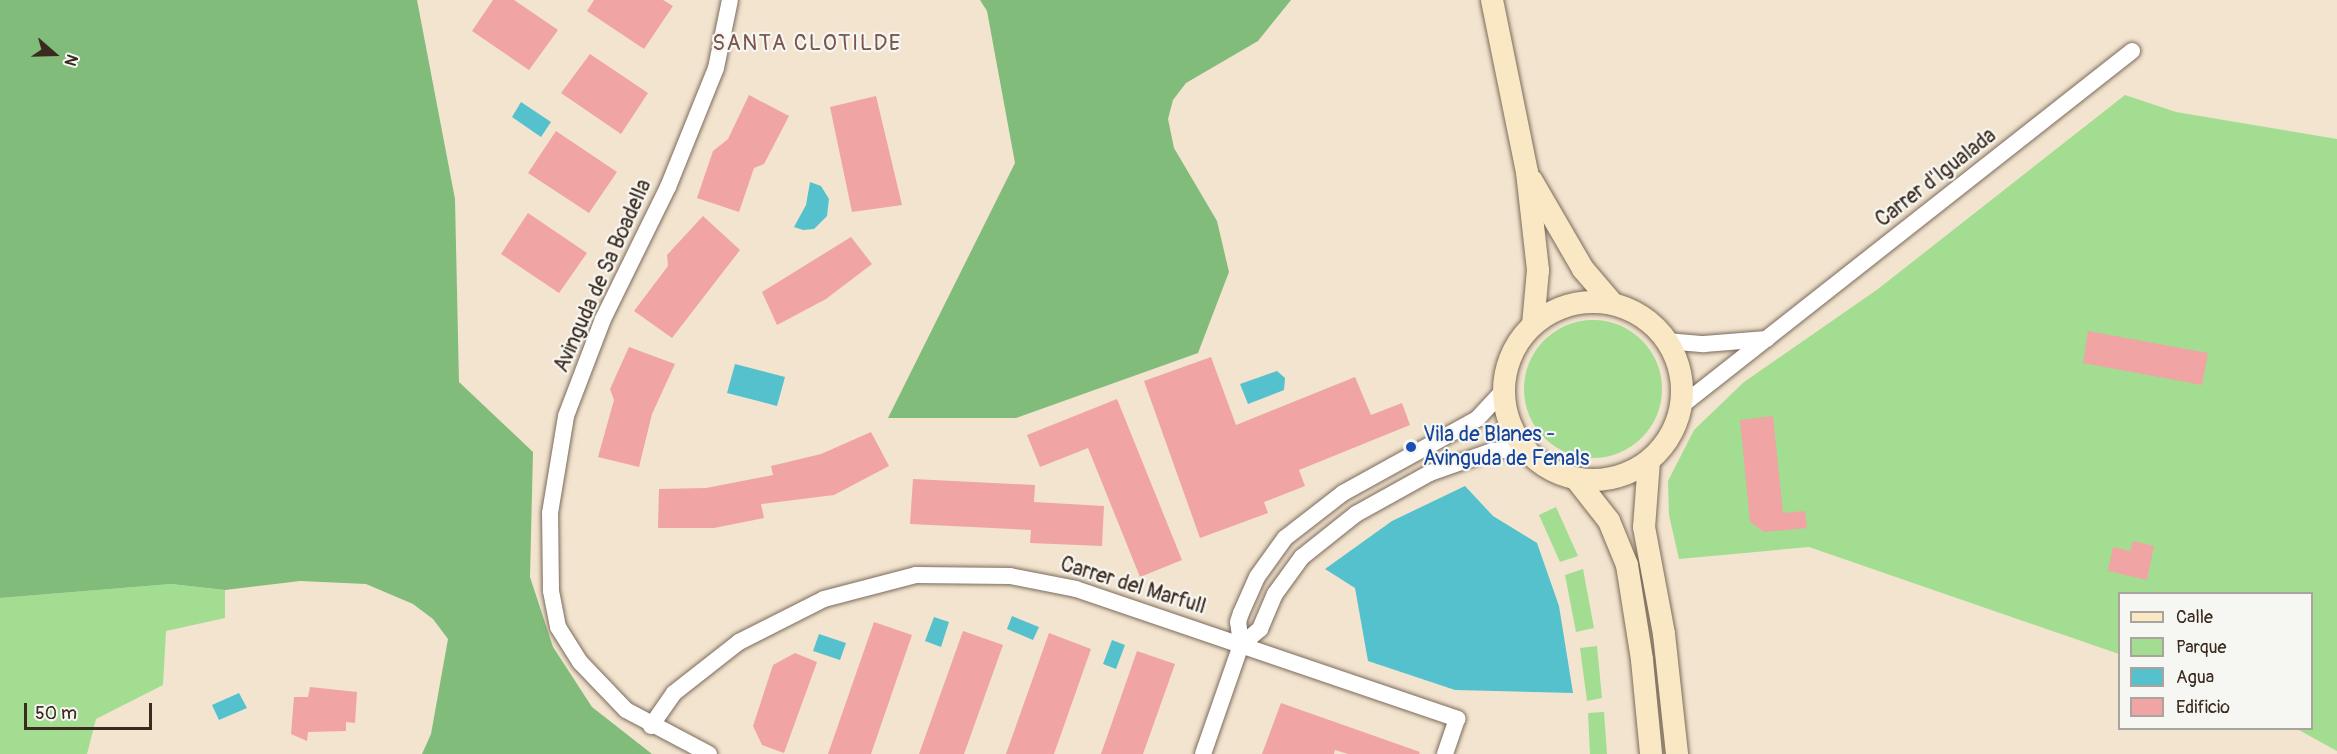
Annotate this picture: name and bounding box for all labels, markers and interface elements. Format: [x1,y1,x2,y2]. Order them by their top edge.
north arrow [24,24,84,84]
district label: SANTA CLOTILDE [712,31,902,57]
text: N [60,52,82,69]
street label: Carrer d'Igualada [1871,123,2001,233]
street label: Avinguda de Sa Boadella [549,176,657,376]
place label: Vila de Blanes - Avinguda de Fenals [1423,422,1589,472]
marker: Vila de Blanes - Avinguda de Fenals [1404,440,1418,454]
street label: Carrer del Marfull [1057,552,1209,620]
legend [2118,592,2313,730]
text: Calle [2176,606,2213,629]
text: Parque [2176,636,2226,659]
text: Agua [2176,666,2214,689]
scale bar [27,691,154,729]
text: Edificio [2176,696,2230,719]
text: 50 m [35,702,77,725]

